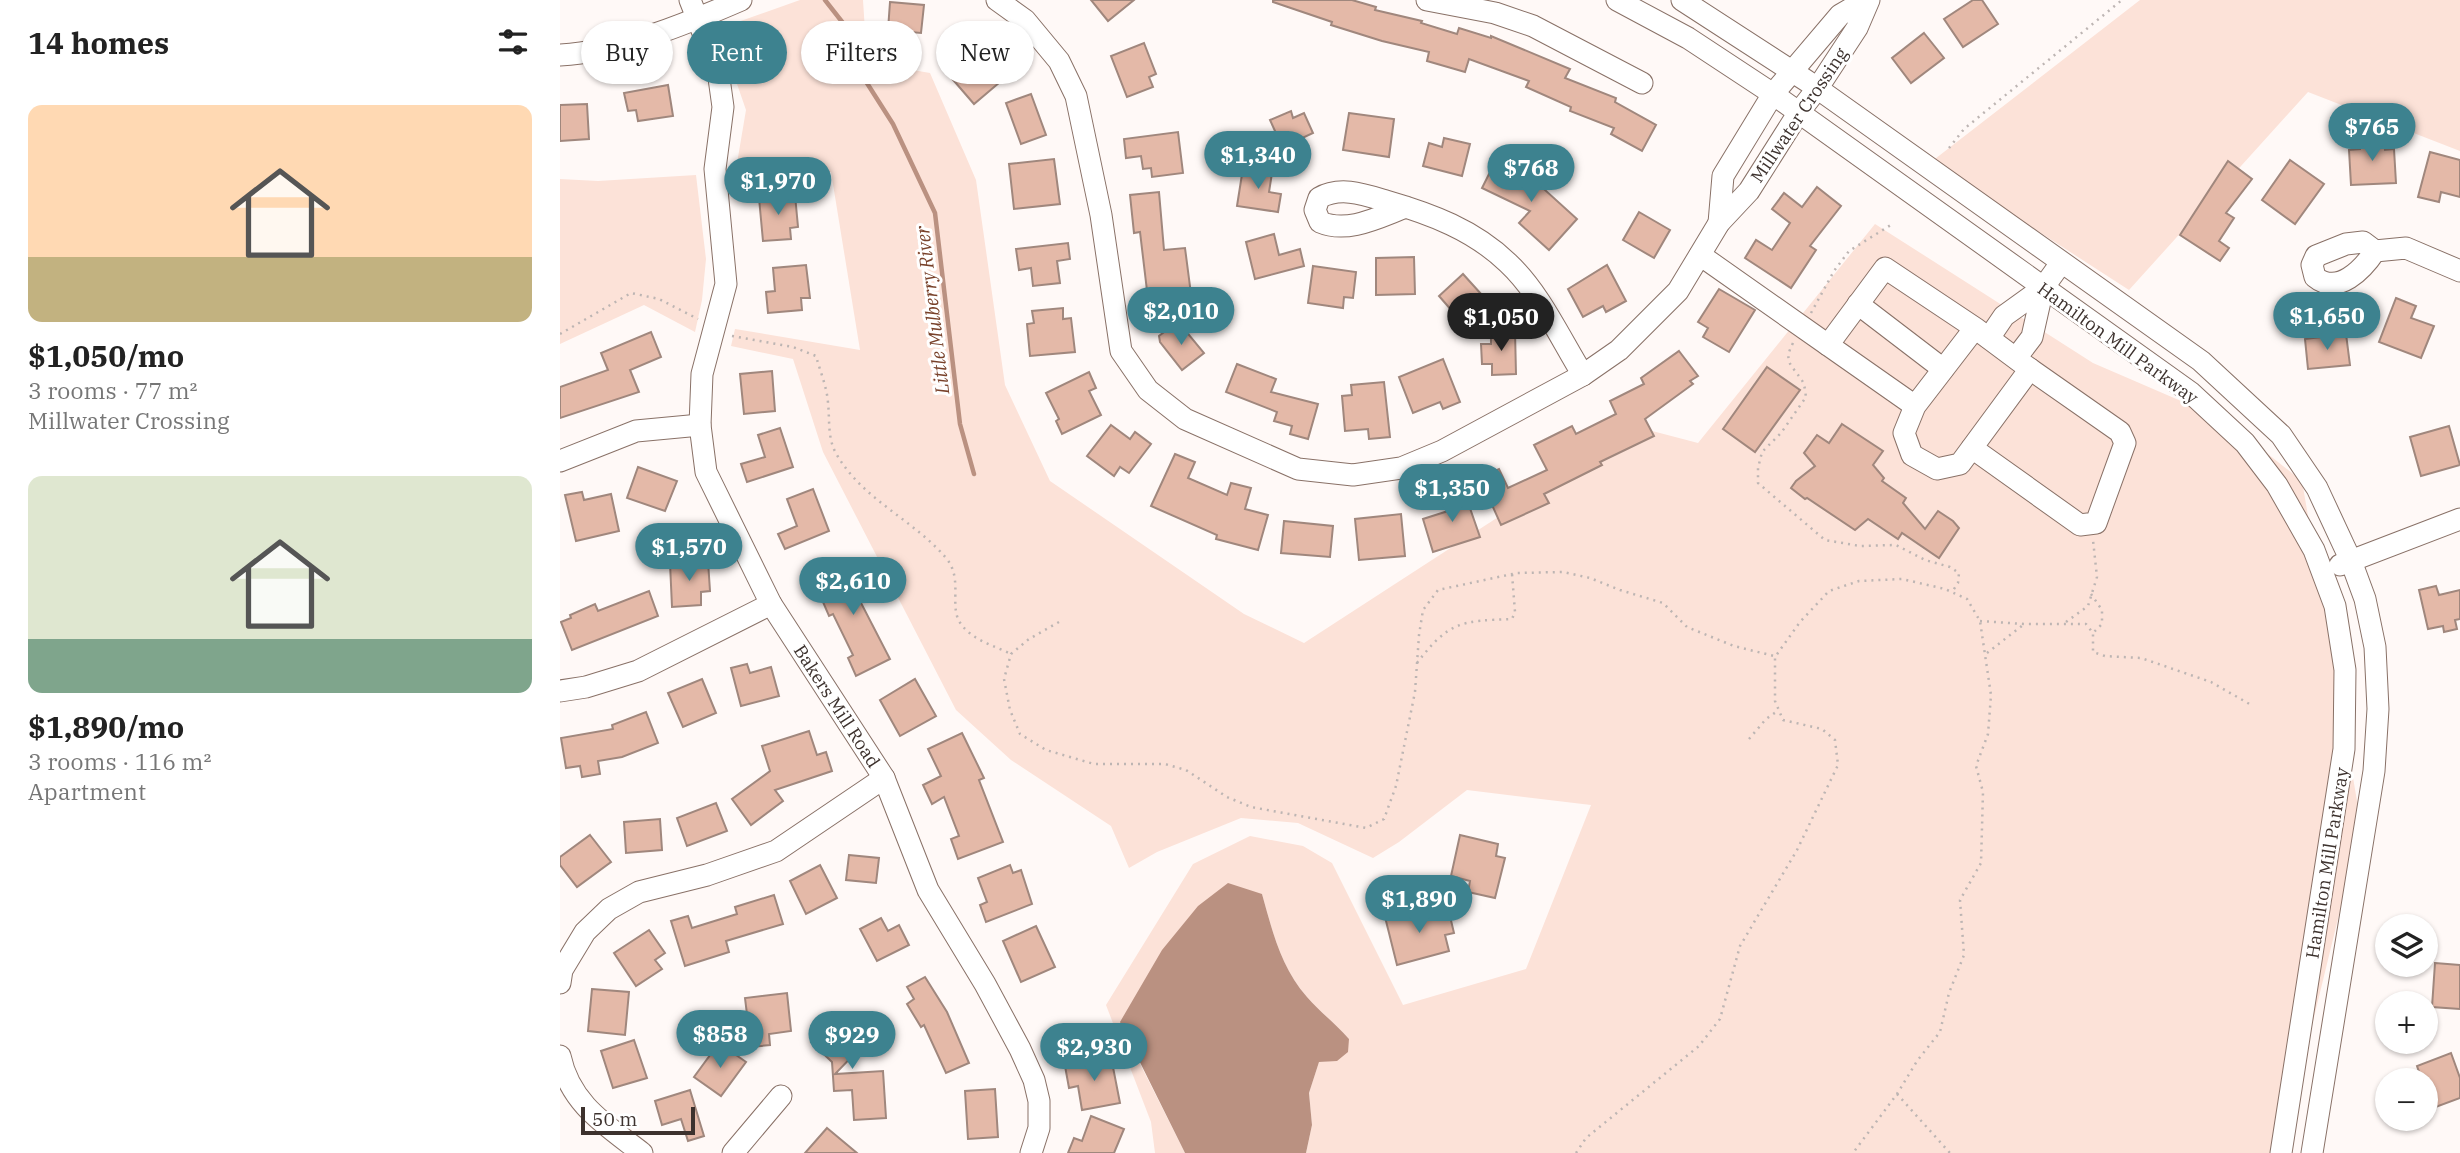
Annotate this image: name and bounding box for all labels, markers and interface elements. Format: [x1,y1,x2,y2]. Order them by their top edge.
chip: Buy [581,21,673,84]
chip: Rent [687,21,787,84]
chip: Filters [801,21,922,84]
chip: New [936,21,1034,84]
text: 14 homes [28,23,169,62]
icon: filters [494,23,532,61]
street label: Millwater Crossing [1745,43,1853,187]
pin: $765 [2331,104,2413,163]
text: $765 [2344,111,2400,141]
pin: $1,340 [1201,132,1315,191]
text: $1,340 [1220,139,1296,169]
pin: $768 [1490,144,1572,204]
icon: home [217,150,343,276]
text: $768 [1503,152,1559,182]
pin: $1,970 [721,158,835,217]
text: $1,970 [740,165,816,195]
water label: Little Mulberry River [910,224,954,396]
street label: Hamilton Mill Parkway [2033,277,2203,409]
pin: $2,010 [1124,288,1238,347]
pin: $1,650 [2270,292,2384,352]
pin: $1,050 [1444,294,1558,353]
text: $2,010 [1143,295,1219,325]
text: $1,650 [2289,300,2365,330]
text: $1,050 [1463,301,1539,331]
text: $1,050/mo [28,336,184,375]
text: 3 rooms · 77 m² [28,375,198,405]
text: Millwater Crossing [28,405,230,435]
pin: $1,350 [1395,464,1509,524]
text: $1,350 [1414,472,1490,502]
icon: home [217,521,343,647]
pin: $1,570 [632,524,746,583]
text: $1,570 [651,531,727,561]
pin: $2,610 [796,558,910,617]
text: $2,610 [815,565,891,595]
street label: Bakers Mill Road [789,640,885,772]
text: $1,890/mo [28,707,184,746]
text: 3 rooms · 116 m² [28,746,211,776]
street label: Hamilton Mill Parkway [2301,765,2354,960]
text: Apartment [28,776,146,806]
pin: $1,890 [1362,876,1476,935]
text: $1,890 [1381,883,1457,913]
map controls [2375,914,2438,1131]
button: layers [2375,914,2438,977]
button: + [2375,991,2438,1054]
pin: $858 [679,1010,761,1070]
pin: $929 [811,1012,893,1071]
text: $858 [692,1018,748,1048]
text: $929 [824,1019,880,1049]
pin: $2,930 [1037,1024,1151,1083]
text: $2,930 [1056,1031,1132,1061]
button: − [2375,1068,2438,1131]
scale bar [581,1104,695,1136]
text: 50 m [592,1107,637,1131]

